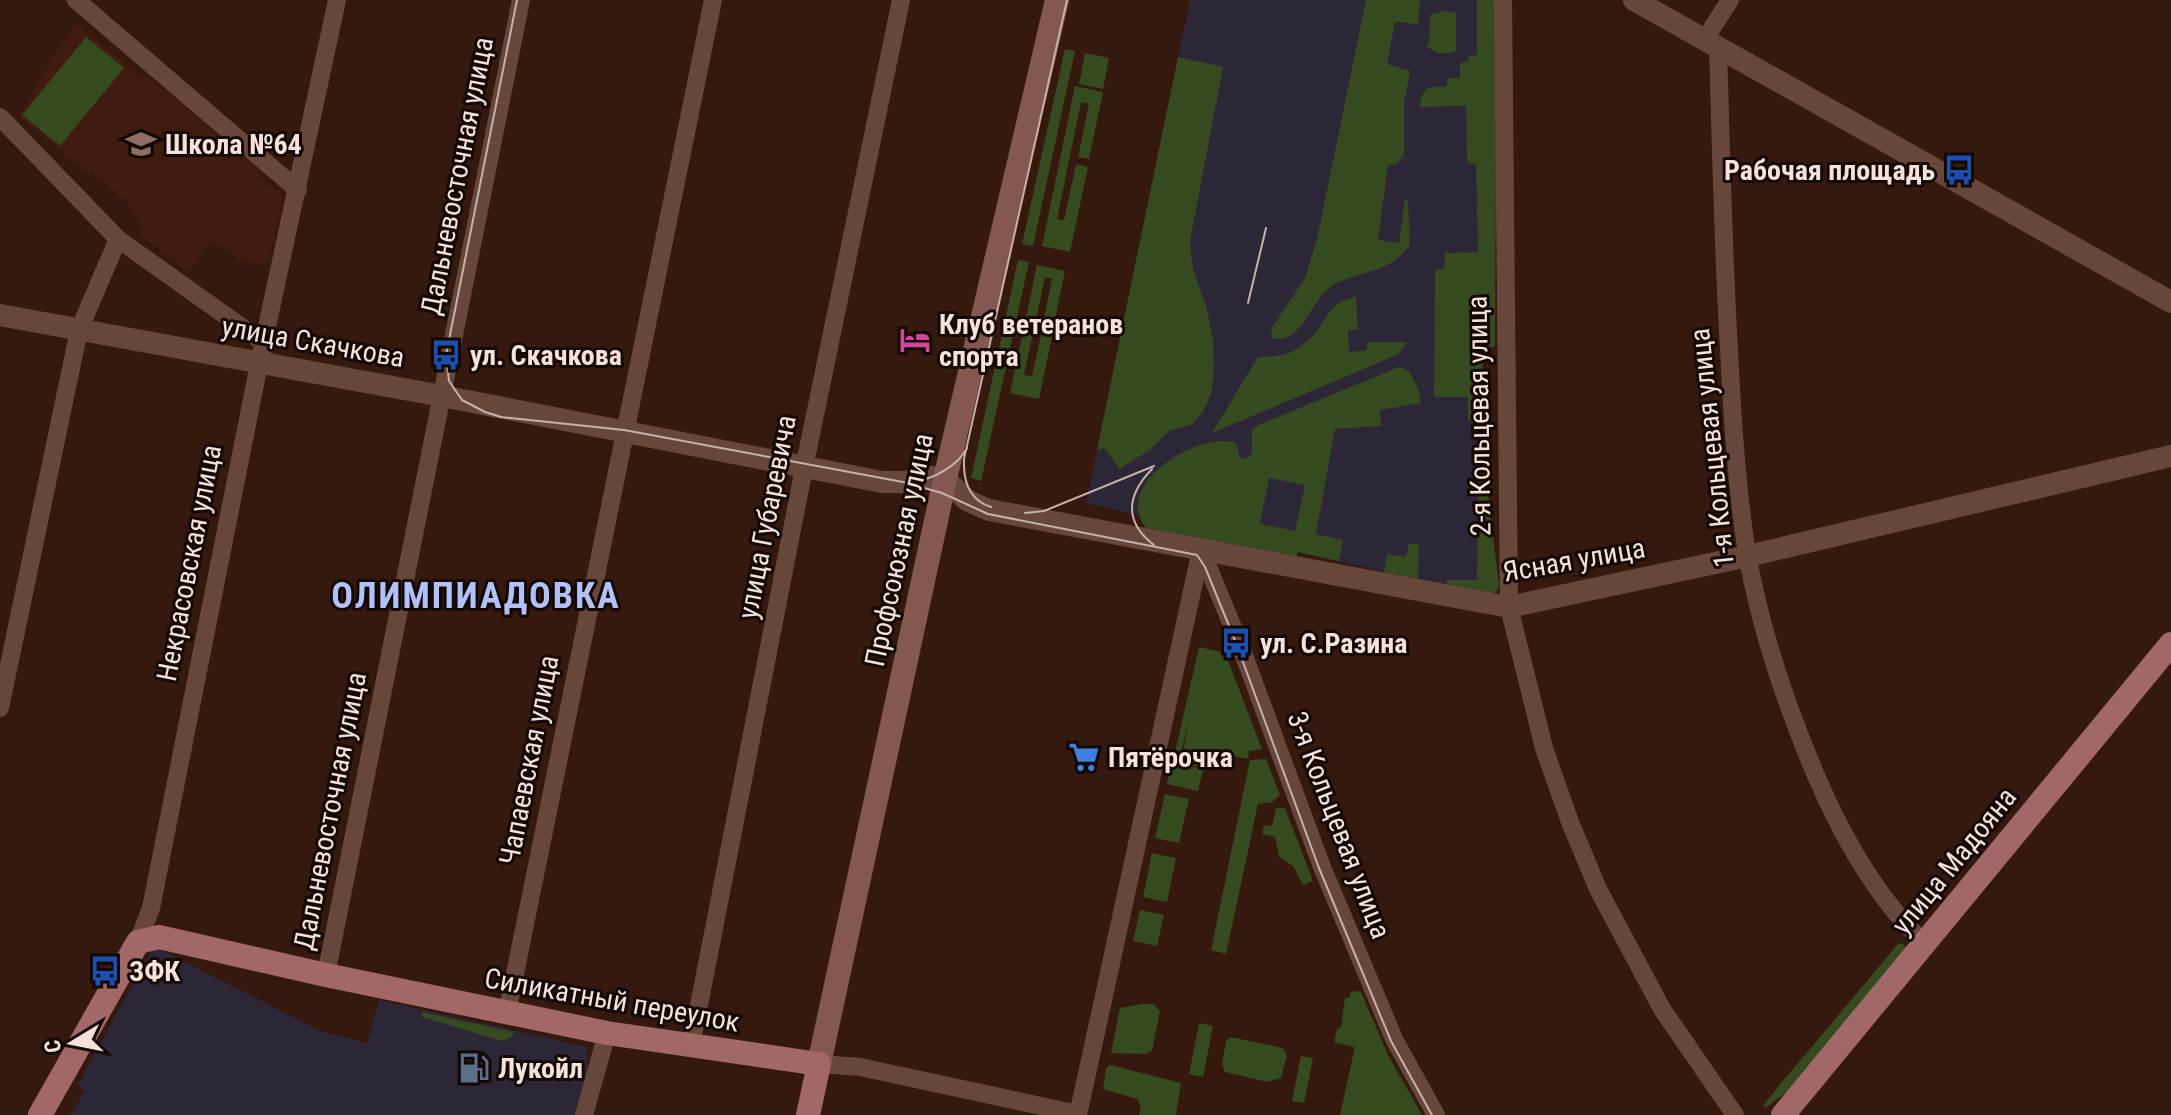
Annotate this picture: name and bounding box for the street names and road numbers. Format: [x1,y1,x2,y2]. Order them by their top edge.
street label: Дальневосточная улица [414,34,500,318]
street label: 2-я Кольцевая улица [1460,295,1498,537]
street label: улица Скачкова [219,310,407,374]
street label: 1-я Кольцевая улица [1683,327,1741,569]
street label: улица Губаревича [731,412,803,622]
street label: Профсоюзная улица [858,430,940,670]
street label: Некрасовская улица [150,442,228,684]
street label: Ясная улица [1500,531,1648,589]
street label: Чапаевская улица [493,653,565,867]
street label: Дальневосточная улица [287,669,373,953]
street label: 3-я Кольцевая улица [1280,707,1398,943]
street label: улица Мадояна [1885,781,2023,941]
street label: Силикатный переулок [482,961,742,1039]

